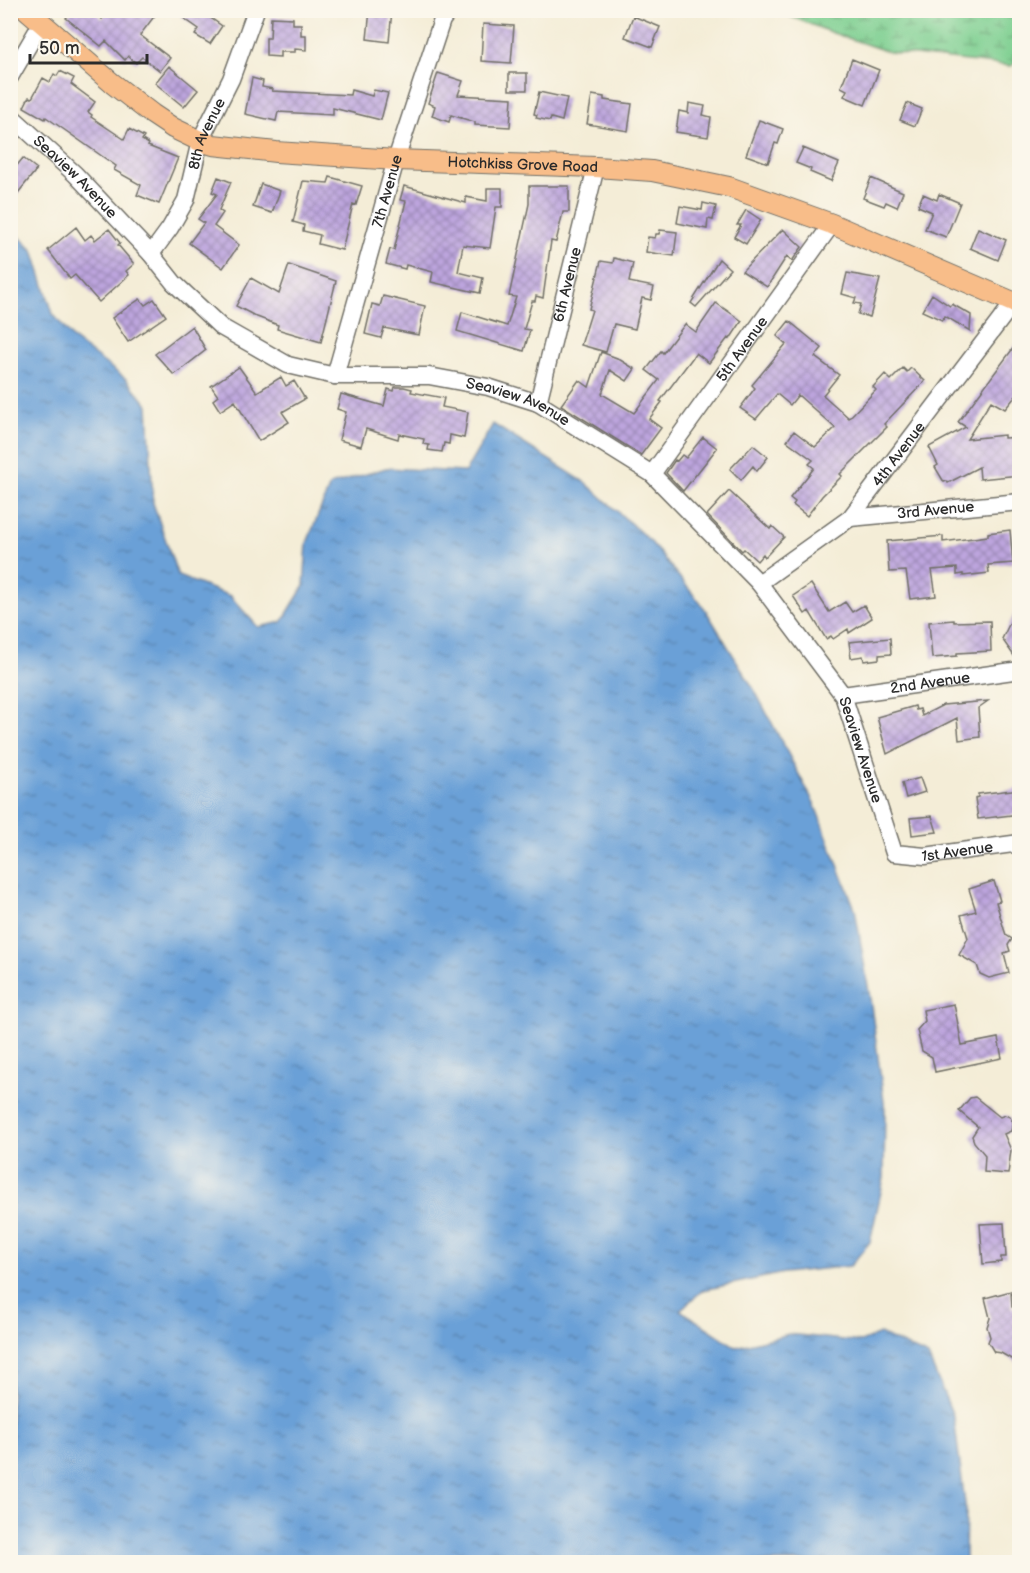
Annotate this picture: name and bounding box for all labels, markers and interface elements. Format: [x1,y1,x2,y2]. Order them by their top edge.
scale bar [30,27,147,65]
text: 50 m [39,38,80,59]
street label: 8th Avenue [184,95,230,172]
street label: Seaview Avenue [29,131,122,222]
street label: 7th Avenue [368,152,407,230]
street label: Hotchkiss Grove Road [447,152,598,177]
street label: 6th Avenue [549,245,585,324]
street label: 5th Avenue [712,313,772,385]
street label: Seaview Avenue [464,374,574,430]
street label: 4th Avenue [868,418,929,490]
street label: 3rd Avenue [896,497,975,523]
street label: 2nd Avenue [889,668,971,698]
street label: Seaview Avenue [835,694,887,805]
street label: 1st Avenue [920,837,994,866]

